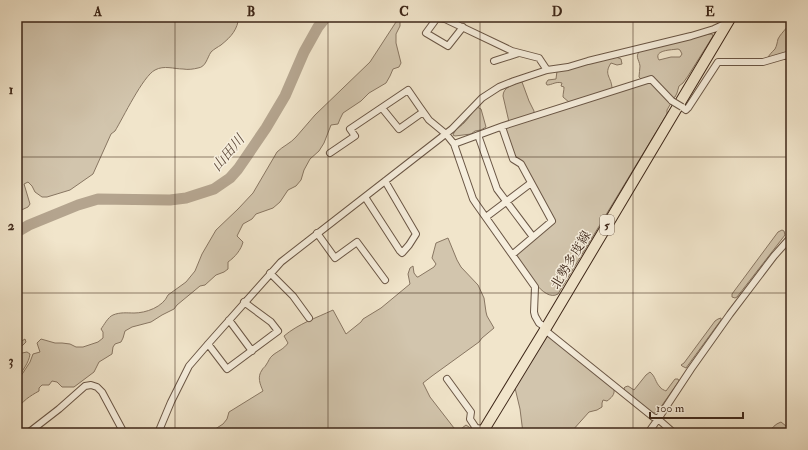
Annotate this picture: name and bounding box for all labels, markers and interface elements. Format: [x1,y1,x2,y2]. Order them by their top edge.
text: A [93,4,103,20]
text: B [247,4,255,20]
text: C [399,4,409,20]
text: D [552,4,563,20]
text: E [705,4,715,20]
text: 1 [9,82,14,98]
water label: 山田川 [208,130,249,175]
road number: 5 [600,215,614,235]
text: 2 [8,218,15,234]
street label: 北勢多度線 [547,228,595,292]
text: 3 [9,353,14,369]
scale bar [650,394,743,420]
text: 100 m [656,401,685,416]

